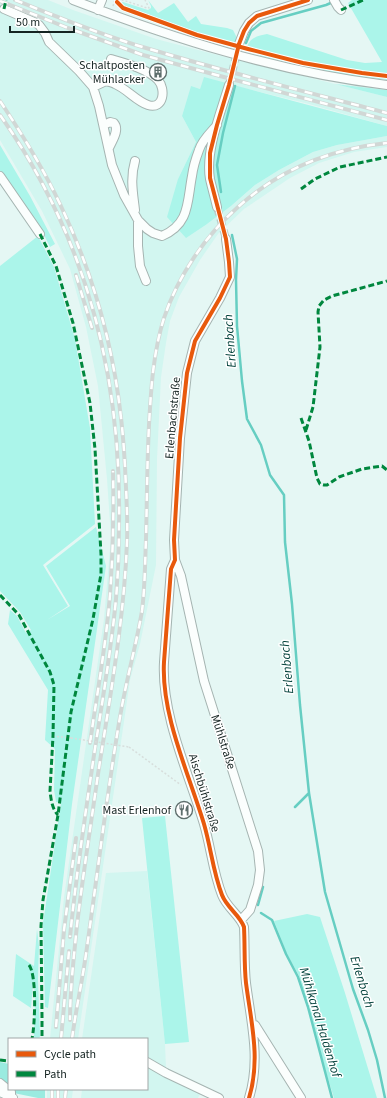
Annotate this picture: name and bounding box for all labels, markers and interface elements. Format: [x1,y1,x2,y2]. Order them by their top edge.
scale bar [10,8,74,34]
text: 50 m [16,14,40,31]
place label: Schaltposten Mühlacker [79,57,146,88]
building icon: Schaltposten Mühlacker [148,62,168,82]
water label: Erlenbach [219,313,241,368]
street label: Erlenbachstraße [161,376,185,460]
water label: Erlenbach [276,639,298,695]
street label: Mühlstraße [206,713,240,772]
street label: Aischbühlstraße [184,752,224,834]
restaurant icon: Mast Erlenhof [174,800,194,820]
place label: Mast Erlenhof [102,802,171,819]
water label: Erlenbach [346,954,379,1010]
water label: Mühlkanal Haldenhof [295,965,346,1081]
legend [8,1038,148,1090]
text: Cycle path [44,1046,96,1063]
text: Path [44,1066,67,1083]

